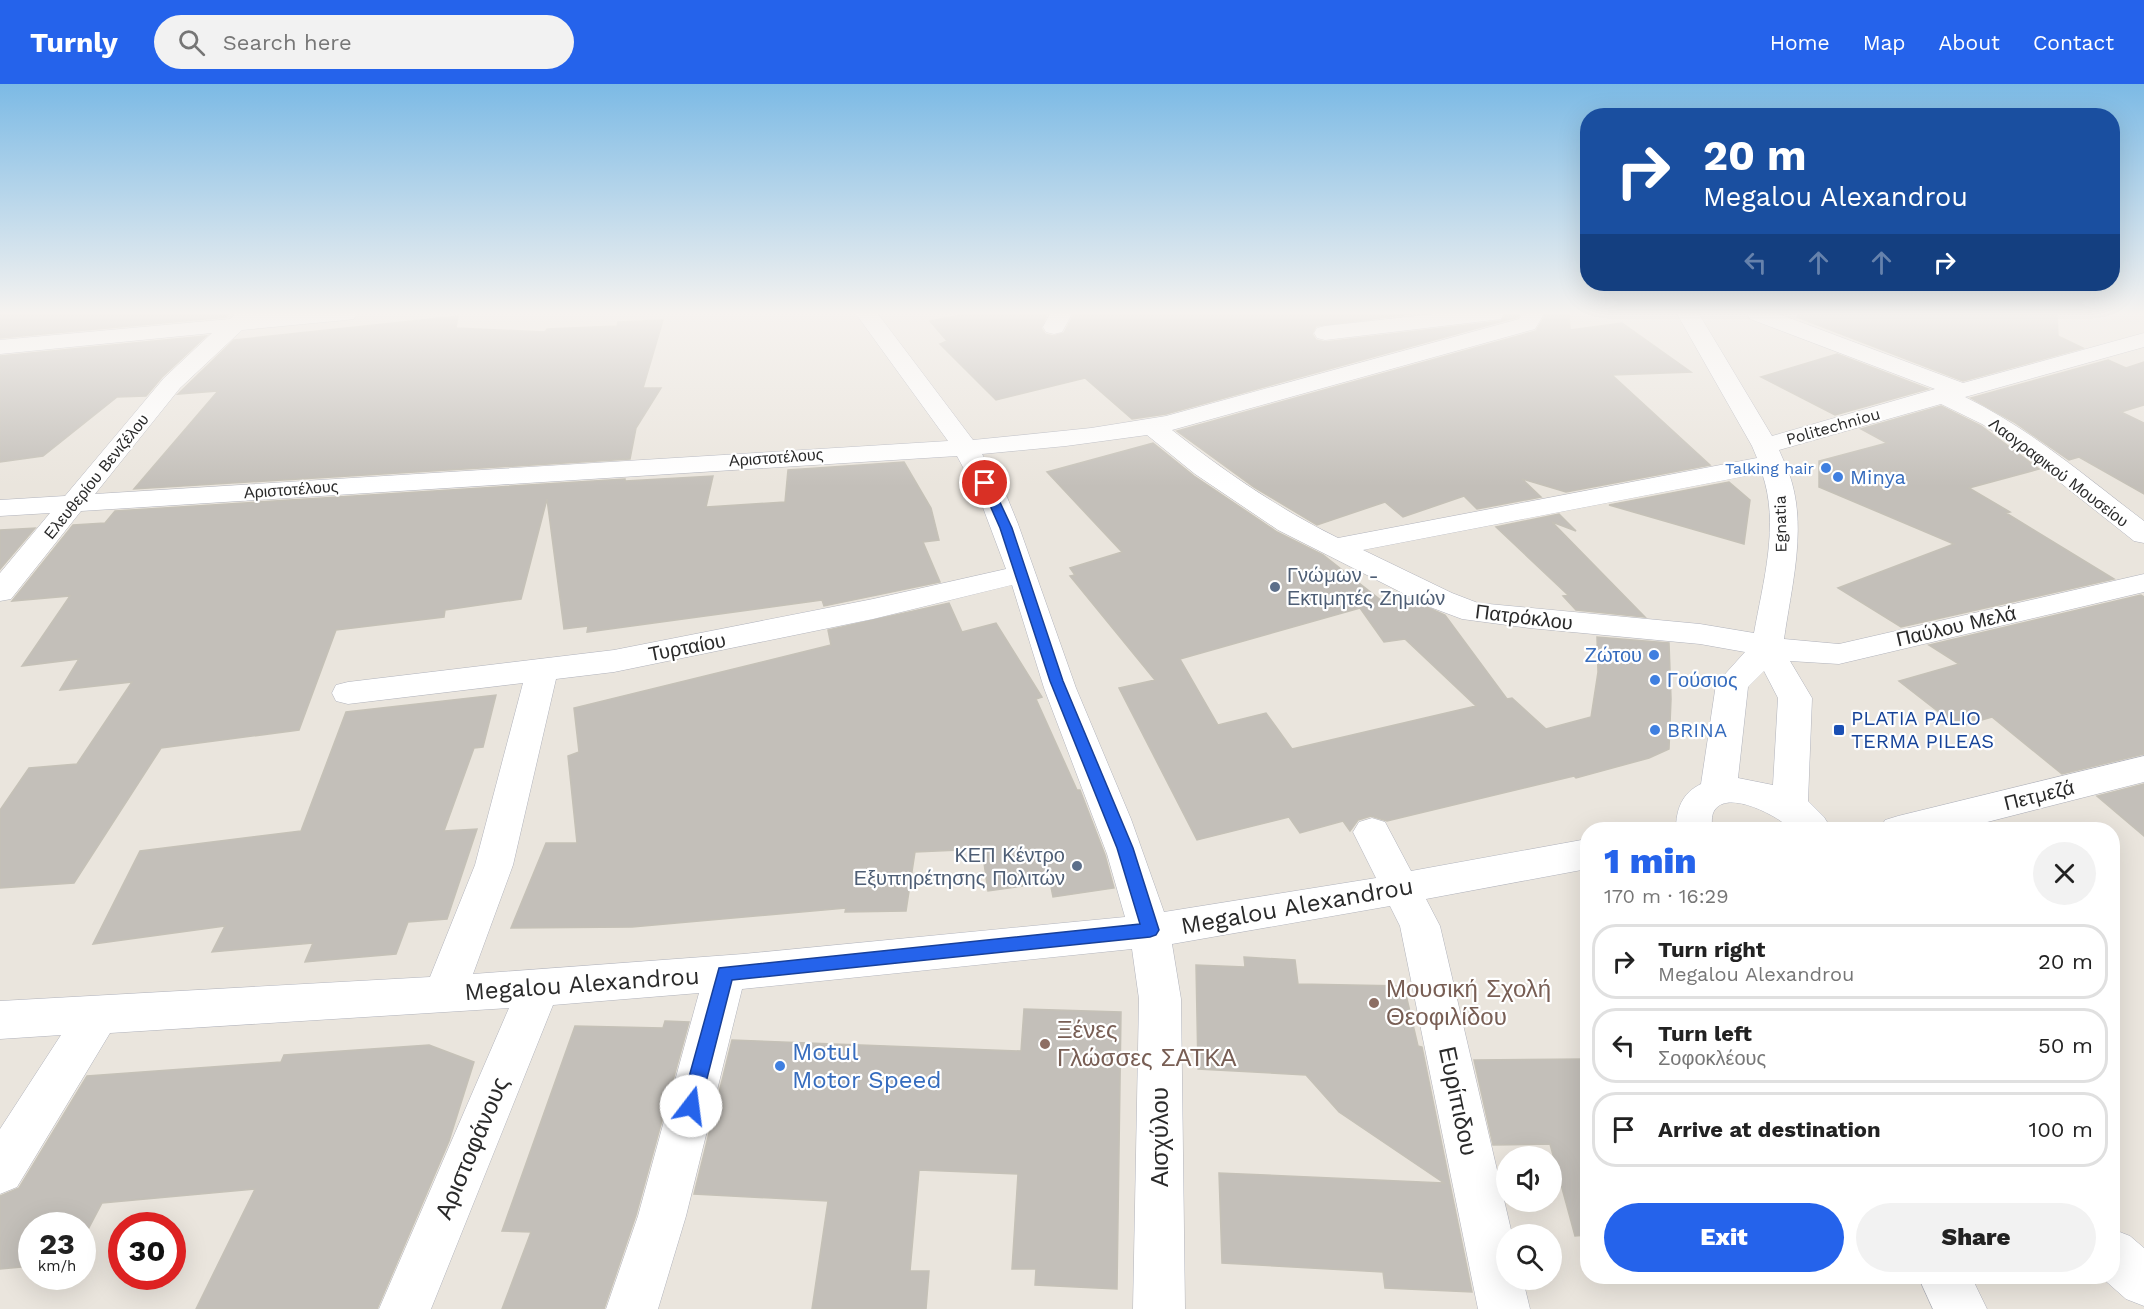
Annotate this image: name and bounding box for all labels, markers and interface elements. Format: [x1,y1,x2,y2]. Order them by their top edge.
search box [154,15,574,69]
text: Turnly [30,26,118,59]
icon: search [175,26,208,59]
text: Search here [223,30,352,55]
text: Home [1770,30,1830,55]
text: Map [1863,30,1906,55]
text: About [1939,30,2000,55]
text: Contact [2033,30,2114,55]
text: 20 m [1703,131,1807,180]
icon: right [1604,132,1682,210]
text: Megalou Alexandrou [1703,181,1968,213]
icon: left [1739,246,1772,279]
icon: ahead [1802,246,1835,279]
icon: ahead [1865,246,1898,279]
icon: right [1928,246,1961,279]
street label: Politechniou [1784,404,1882,449]
street label: Ελευθερίου Βενιζέλου [40,410,153,543]
street label: Λαογραφικού Μουσείου [1985,414,2132,531]
street label: Αριστοτέλους [728,445,824,470]
pin [959,457,1010,508]
place label: Talking hair [1725,459,1814,478]
marker: Talking hair [1819,461,1833,475]
place label: Minya [1850,465,1906,489]
icon: arrive [968,466,1001,499]
marker: Minya [1831,470,1845,484]
street label: Αριστοτέλους [243,477,339,502]
street label: Egnatia [1771,495,1790,553]
place label: Γνώμων - Εκτιμητές Ζημιών [1287,563,1445,610]
marker: Γνώμων - Εκτιμητές Ζημιών [1268,580,1282,594]
street label: Πατρόκλου [1474,599,1574,635]
street label: Παύλου Μελά [1894,601,2018,651]
street label: Τυρταίου [646,628,728,666]
place label: Ζώτου [1585,643,1642,667]
marker: Ζώτου [1647,648,1661,662]
place label: Γούσιος [1667,668,1738,692]
marker: Γούσιος [1648,673,1662,687]
place label: PLATIA PALIO TERMA PILEAS [1851,706,1994,753]
place label: BRINA [1667,718,1727,742]
marker: BRINA [1648,723,1662,737]
marker: PLATIA PALIO TERMA PILEAS [1832,723,1846,737]
street label: Πετμεζά [2001,775,2077,815]
text: 1 min [1604,840,1697,882]
button: close [2033,842,2096,905]
place label: ΚΕΠ Κέντρο Εξυπηρέτησης Πολιτών [854,843,1065,890]
marker: ΚΕΠ Κέντρο Εξυπηρέτησης Πολιτών [1070,859,1084,873]
street label: Megalou Alexandrou [1179,872,1415,940]
text: 170 m · 16:29 [1604,884,1729,908]
text: Turn right [1658,937,1765,962]
icon: right [1607,945,1640,978]
text: 20 m [2038,949,2093,974]
street label: Megalou Alexandrou [464,962,700,1006]
text: Megalou Alexandrou [1658,962,1854,986]
place label: Μουσική Σχολή Θεοφιλίδου [1386,975,1551,1031]
marker: Μουσική Σχολή Θεοφιλίδου [1367,996,1381,1010]
place label: Ξένες Γλώσσες ΣΑΤΚΑ [1057,1016,1236,1072]
text: Turn left [1658,1021,1752,1046]
icon: left [1607,1029,1640,1062]
text: 50 m [2038,1033,2093,1058]
marker: Ξένες Γλώσσες ΣΑΤΚΑ [1038,1037,1052,1051]
place label: Motul Motor Speed [792,1038,941,1094]
street label: Ευρίπιδου [1433,1044,1483,1158]
text: Σοφοκλέους [1658,1046,1766,1070]
marker: Motul Motor Speed [773,1059,787,1073]
street label: Αριστοφάνους [429,1073,515,1223]
position arrow [659,1074,723,1138]
street label: Αισχύλου [1146,1087,1174,1187]
icon: arrive [1607,1113,1640,1146]
text: Arrive at destination [1658,1117,1881,1142]
text: 100 m [2029,1117,2093,1142]
map controls [1496,1146,1562,1290]
button: sound [1496,1146,1562,1212]
button: Exit [1604,1203,1844,1272]
button: Share [1856,1203,2096,1272]
speed limit sign: 30 [108,1212,186,1290]
button: search [1496,1224,1562,1290]
text: 23 [39,1226,75,1261]
text: km/h [38,1257,76,1275]

